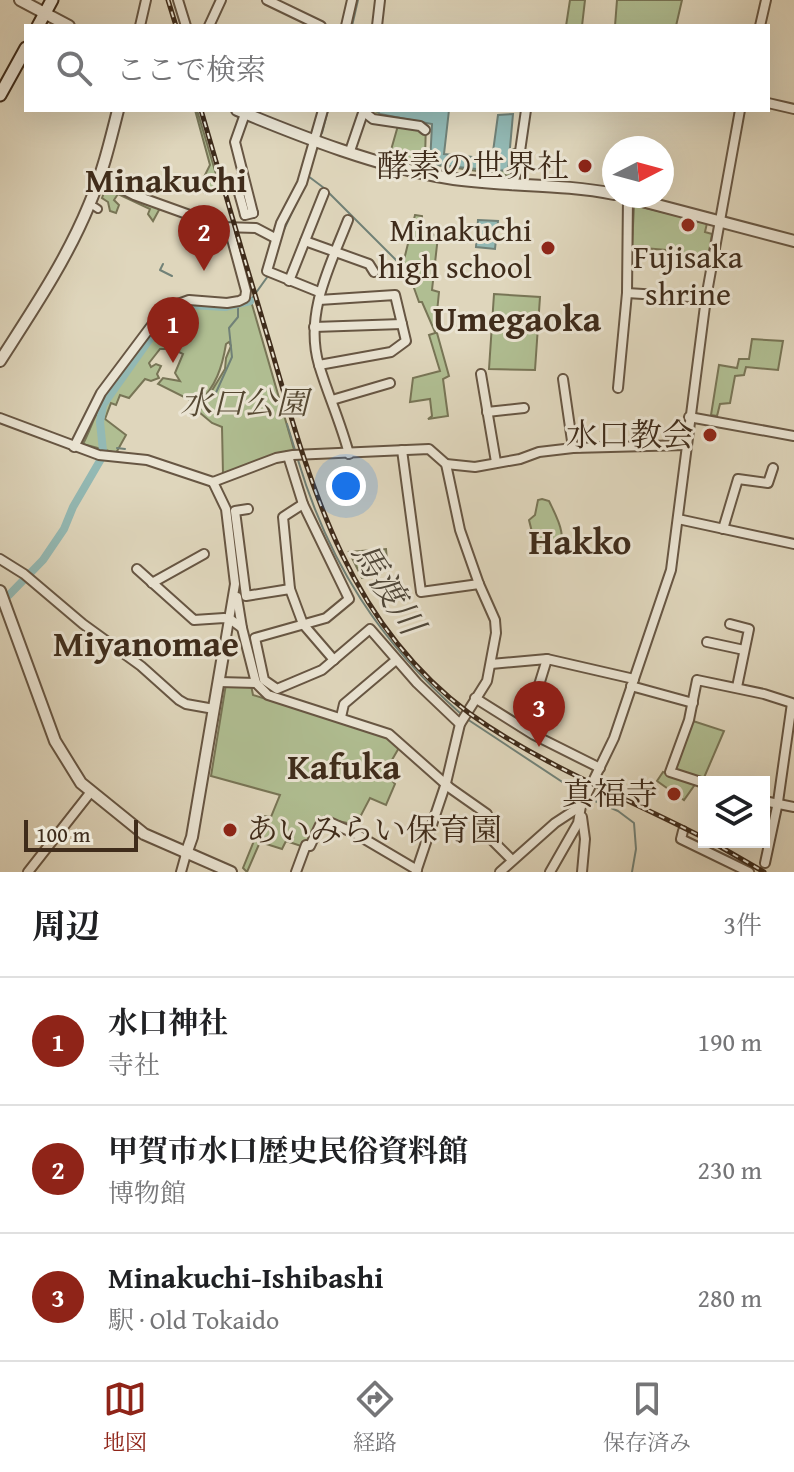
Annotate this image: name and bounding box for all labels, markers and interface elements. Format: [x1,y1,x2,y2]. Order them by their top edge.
search box [24,24,770,112]
icon: search [52,46,96,90]
text: ここで検索 [116,47,266,91]
north arrow [602,136,674,208]
place label: 酵素の世界社 [377,142,569,189]
district label: Minakuchi [85,155,247,204]
marker: 酵素の世界社 [576,157,594,175]
pin: 2 [178,205,230,271]
place label: Minakuchi high school [378,206,532,290]
marker: Fujisaka shrine [679,216,697,234]
place label: Fujisaka shrine [633,233,743,317]
marker: Minakuchi high school [539,239,557,257]
district label: Umegaoka [433,291,602,344]
pin: 1 [147,297,199,363]
park label: 水口公園 [180,379,313,426]
place label: 水口教会 [566,411,694,458]
marker: 水口教会 [701,426,719,444]
your location [326,466,366,506]
district label: Hakko [529,514,631,567]
water label: 馬渡川 [340,532,439,647]
district label: Miyanomae [53,616,239,669]
pin: 3 [513,681,565,747]
district label: Kafuka [287,739,401,792]
place label: 真福寺 [562,770,658,817]
map controls [698,776,770,848]
button: layers [698,776,770,848]
marker: 真福寺 [665,785,683,803]
place label: あいみらい保育園 [246,806,502,853]
scale bar [24,816,138,852]
text: 100 m [36,818,91,850]
marker: あいみらい保育園 [221,821,239,839]
text: 周辺 [32,901,100,950]
text: 3件 [723,905,762,944]
text: 水口神社 [108,1000,228,1044]
text: 1 [51,1022,65,1061]
text: 190 m [697,1022,762,1061]
text: 寺社 [108,1045,160,1084]
text: 甲賀市水口歴史民俗資料館 [108,1128,468,1172]
text: 2 [51,1150,65,1189]
text: 230 m [697,1150,762,1189]
text: 博物館 [108,1173,186,1212]
text: Minakuchi-Ishibashi [108,1255,383,1299]
text: 3 [51,1278,65,1317]
text: 280 m [697,1278,762,1317]
text: 駅 · Old Tokaido [108,1300,279,1339]
tab: 地図 [103,1377,147,1458]
tab: 経路 [353,1377,397,1458]
tab: 保存済み [603,1377,691,1458]

